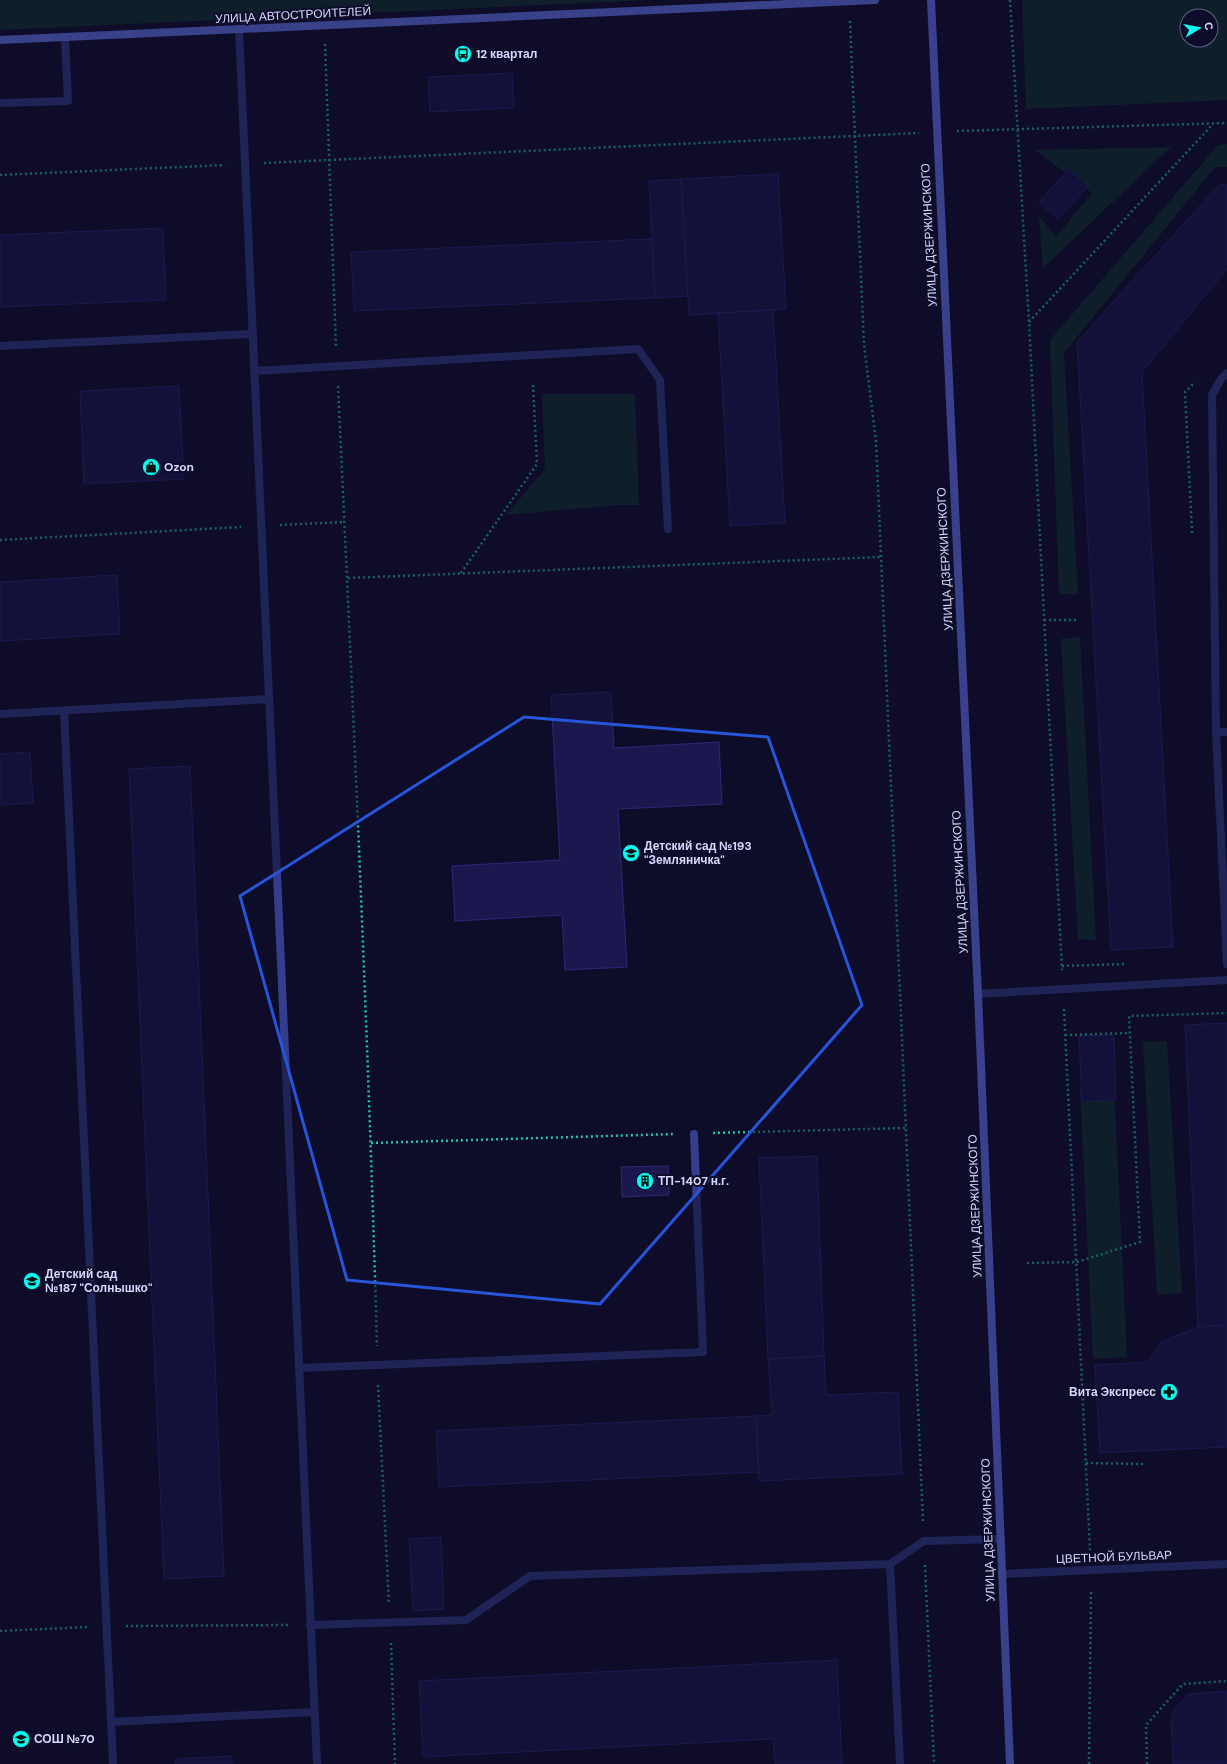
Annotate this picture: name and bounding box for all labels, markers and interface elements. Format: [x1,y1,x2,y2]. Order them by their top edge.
street label: УЛИЦА АВТОСТРОИТЕЛЕЙ [215,3,371,27]
north arrow [1179,8,1219,48]
text: С [1201,21,1216,31]
bus stop icon: 12 квартал [453,44,473,64]
place label: 12 квартал [476,46,537,62]
street label: УЛИЦА ДЗЕРЖИНСКОГО [917,163,941,307]
shop icon: Ozon [141,457,161,477]
place label: Ozon [164,459,194,475]
street label: УЛИЦА ДЗЕРЖИНСКОГО [933,487,957,631]
street label: УЛИЦА ДЗЕРЖИНСКОГО [948,810,972,954]
place label: Детский сад №193 "Земляничка" [644,838,752,868]
school or university icon: Детский сад №193 "Земляничка" [621,843,641,863]
street label: УЛИЦА ДЗЕРЖИНСКОГО [965,1134,985,1278]
building icon: ТП-1407 н.г. [635,1171,655,1191]
place label: ТП-1407 н.г. [658,1173,729,1189]
place label: Детский сад №187 "Солнышко" [45,1266,152,1296]
school or university icon: Детский сад №187 "Солнышко" [22,1271,42,1291]
pharmacy icon: Вита Экспресс [1159,1382,1179,1402]
place label: Вита Экспресс [1069,1384,1156,1400]
street label: УЛИЦА ДЗЕРЖИНСКОГО [978,1458,998,1602]
street label: ЦВЕТНОЙ БУЛЬВАР [1056,1547,1172,1567]
school or university icon: СОШ №70 [11,1729,31,1749]
place label: СОШ №70 [34,1731,95,1747]

